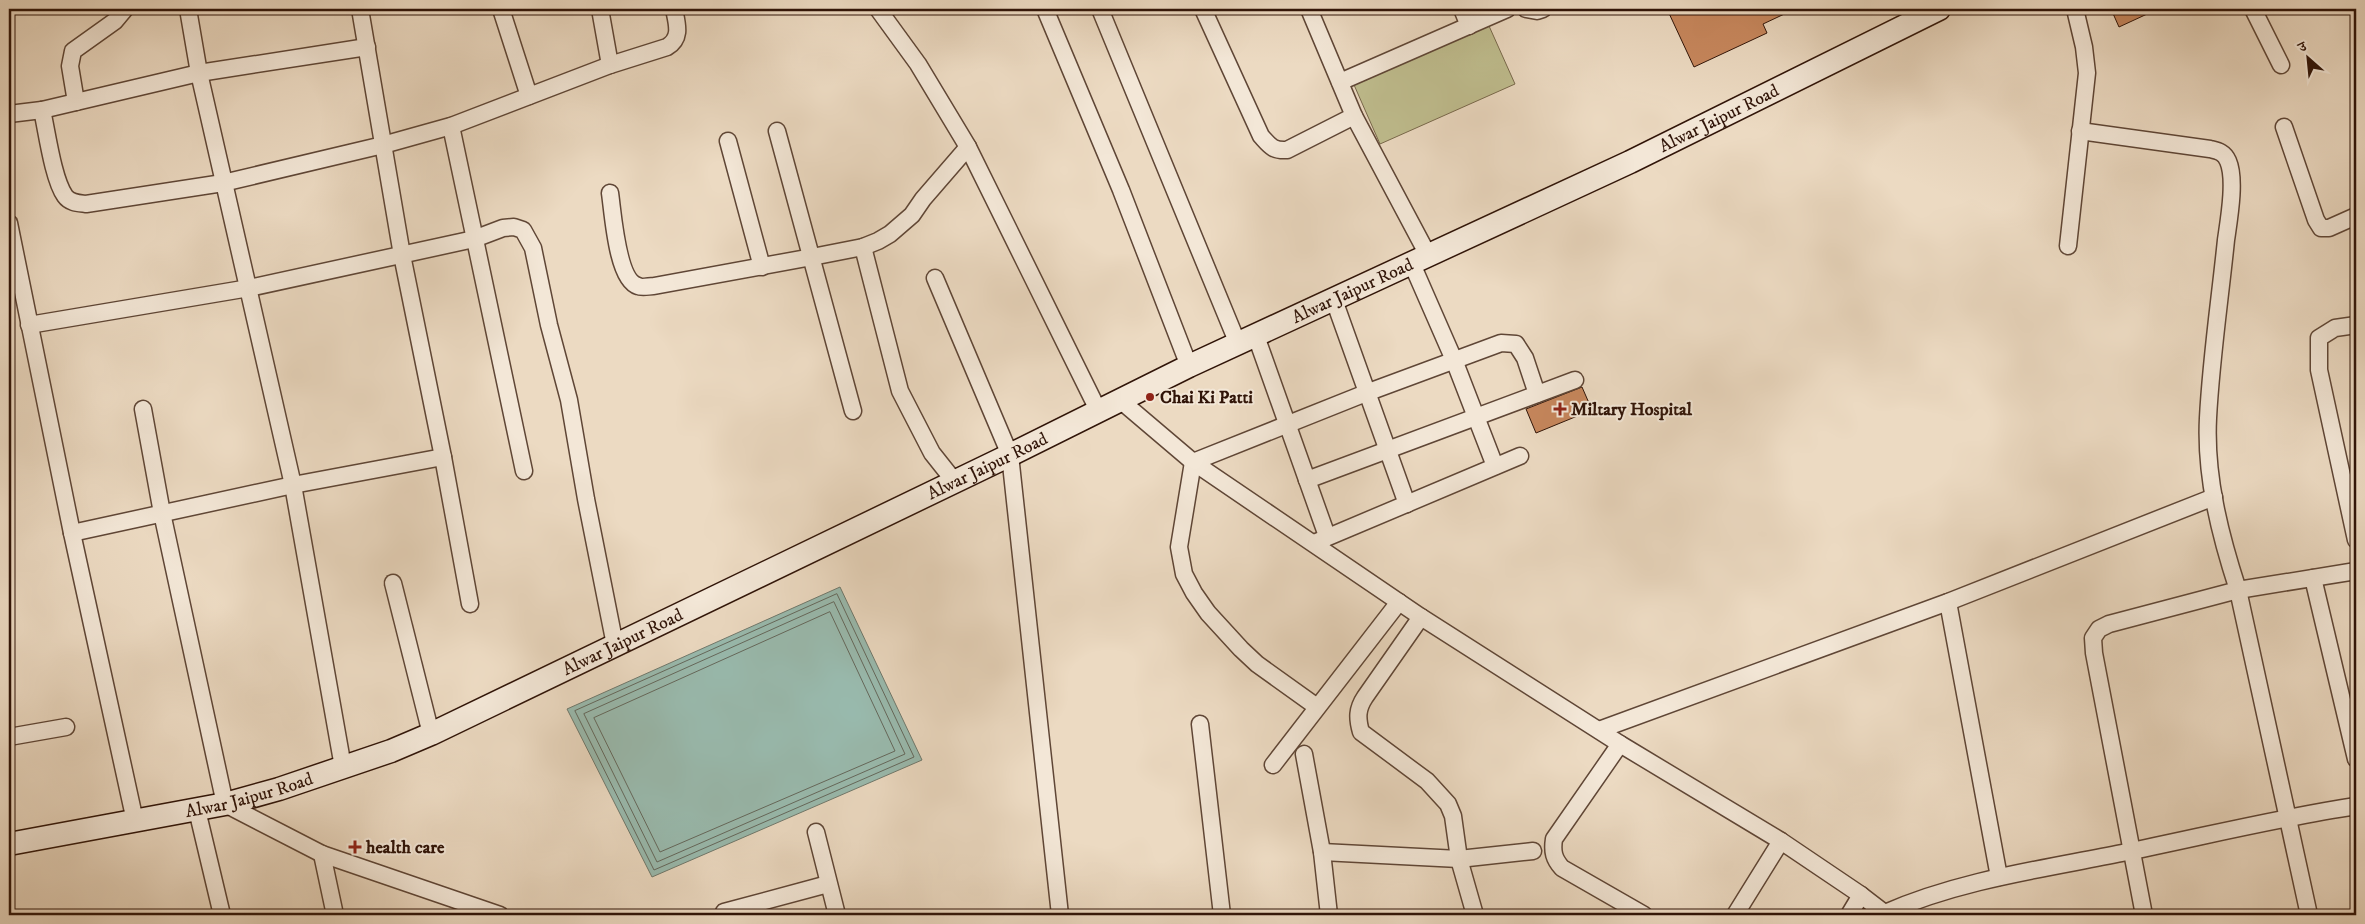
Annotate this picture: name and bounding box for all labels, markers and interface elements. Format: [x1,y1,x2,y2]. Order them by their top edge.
north arrow [2282,32,2332,82]
text: उ [2294,37,2311,57]
street label: Alwar Jaipur Road [1656,80,1783,158]
street label: Alwar Jaipur Road [1289,254,1417,329]
place label: Chai Ki Patti [1160,387,1253,409]
marker: Chai Ki Patti [1144,391,1156,403]
place label: Miltary Hospital [1571,399,1693,421]
marker: Miltary Hospital [1553,402,1567,416]
street label: Alwar Jaipur Road [924,428,1052,505]
street label: Alwar Jaipur Road [559,604,687,681]
street label: Alwar Jaipur Road [184,768,316,823]
place label: health care [365,837,445,859]
marker: health care [348,840,362,854]

